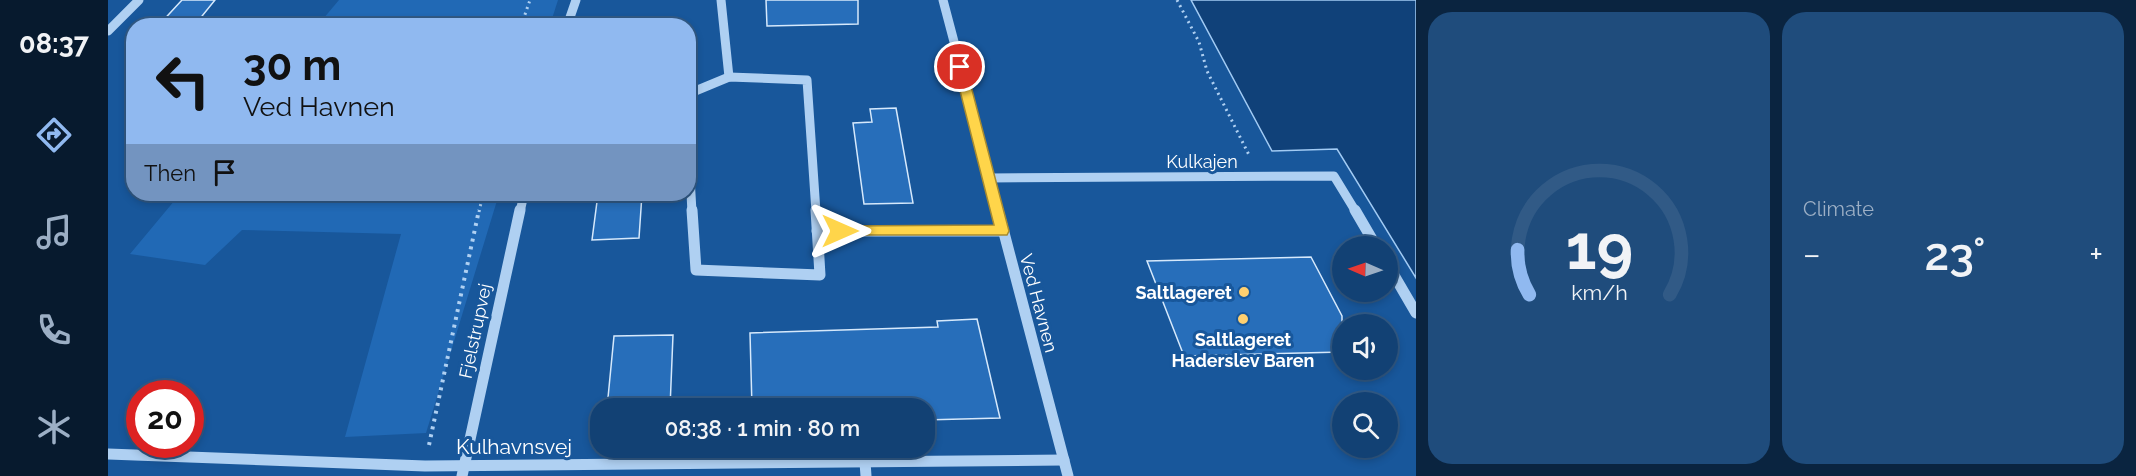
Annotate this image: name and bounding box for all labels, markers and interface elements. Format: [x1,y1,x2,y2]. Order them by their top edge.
text: 08:37 [19,28,89,59]
text: 30 m [243,41,341,90]
pin [934,41,985,92]
icon: left [144,42,222,120]
icon: arrive [943,50,976,83]
text: Ved Havnen [243,91,395,122]
icon: directions [33,114,75,156]
street label: Kulkajen [1166,151,1238,172]
icon: arrive [208,156,241,189]
text: Then [144,160,196,186]
text: Climate [1803,197,1874,221]
position arrow [808,199,872,263]
text: 19 [1565,210,1633,284]
icon: music [33,211,75,253]
text: 23° [1925,228,1986,281]
text: − [1803,235,1821,274]
text: + [2089,235,2103,274]
north arrow [1332,236,1398,302]
map controls [1332,236,1398,458]
street label: Ved Havnen [1016,251,1062,355]
text: km/h [1571,280,1627,305]
street label: Fjelstrupvej [455,282,495,380]
place label: Saltlageret [1135,282,1232,303]
marker: Saltlageret [1237,285,1251,299]
icon: phone [33,309,75,351]
marker: Saltlageret Haderslev Baren [1236,312,1250,326]
button: sound [1332,314,1398,380]
place label: Saltlageret Haderslev Baren [1172,329,1314,371]
speed limit sign: 20 [126,380,204,458]
button: search [1332,392,1398,458]
icon: climate [33,406,75,448]
text: 08:38 · 1 min · 80 m [665,415,860,441]
street label: Kulhavnsvej [456,434,572,459]

